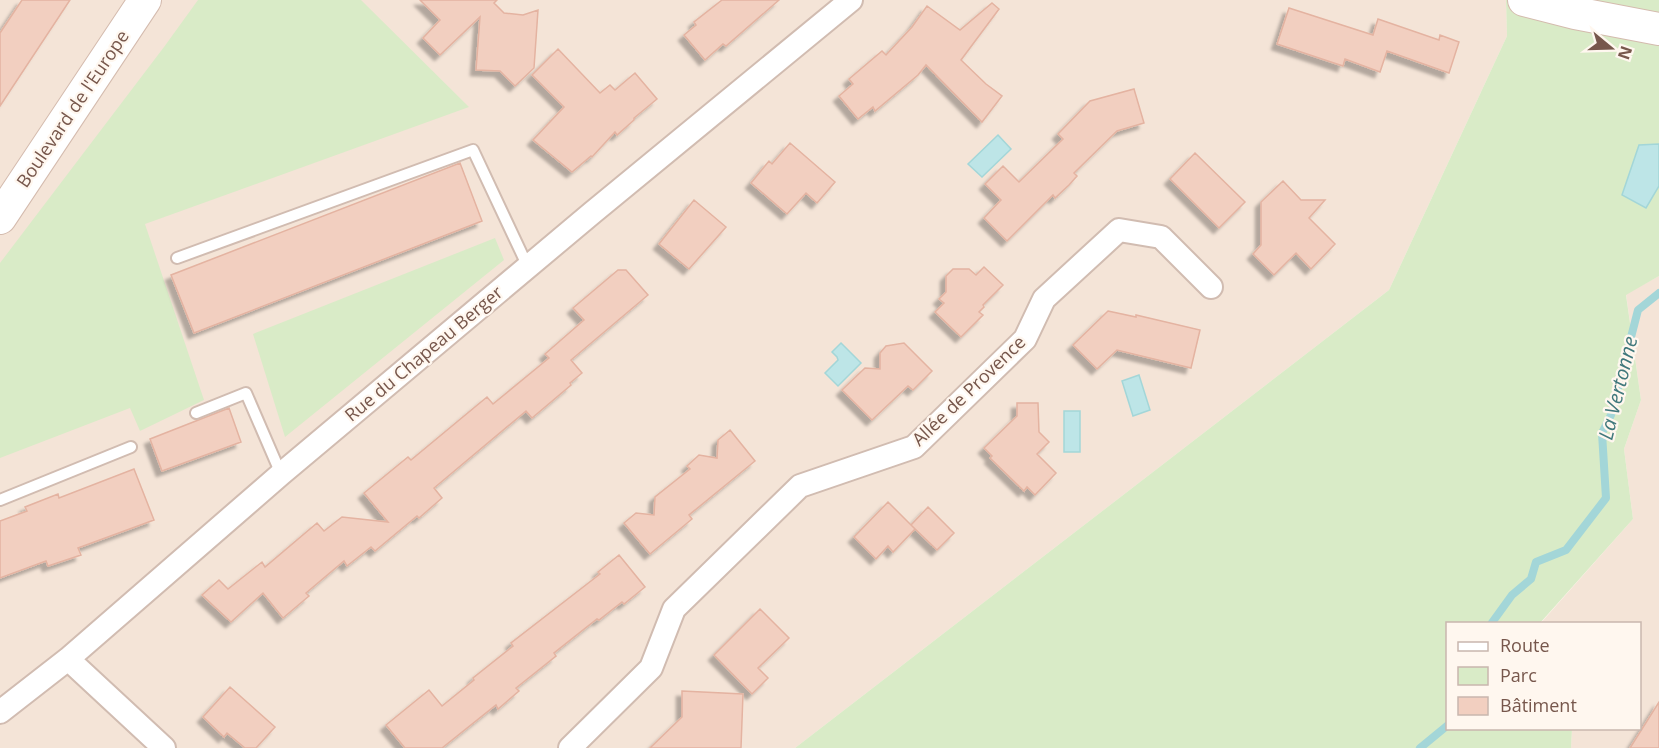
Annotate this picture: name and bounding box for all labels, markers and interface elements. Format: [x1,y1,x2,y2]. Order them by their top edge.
north arrow [1581,18,1641,78]
street label: Boulevard de l'Europe [11,25,134,192]
text: N [1613,43,1638,63]
street label: Rue du Chapeau Berger [339,280,508,426]
street label: Allée de Provence [906,330,1030,451]
water label: La Vertonne [1592,333,1643,442]
legend [1446,622,1641,730]
text: Route [1500,633,1550,657]
text: Parc [1500,663,1537,687]
text: Bâtiment [1500,693,1577,717]

